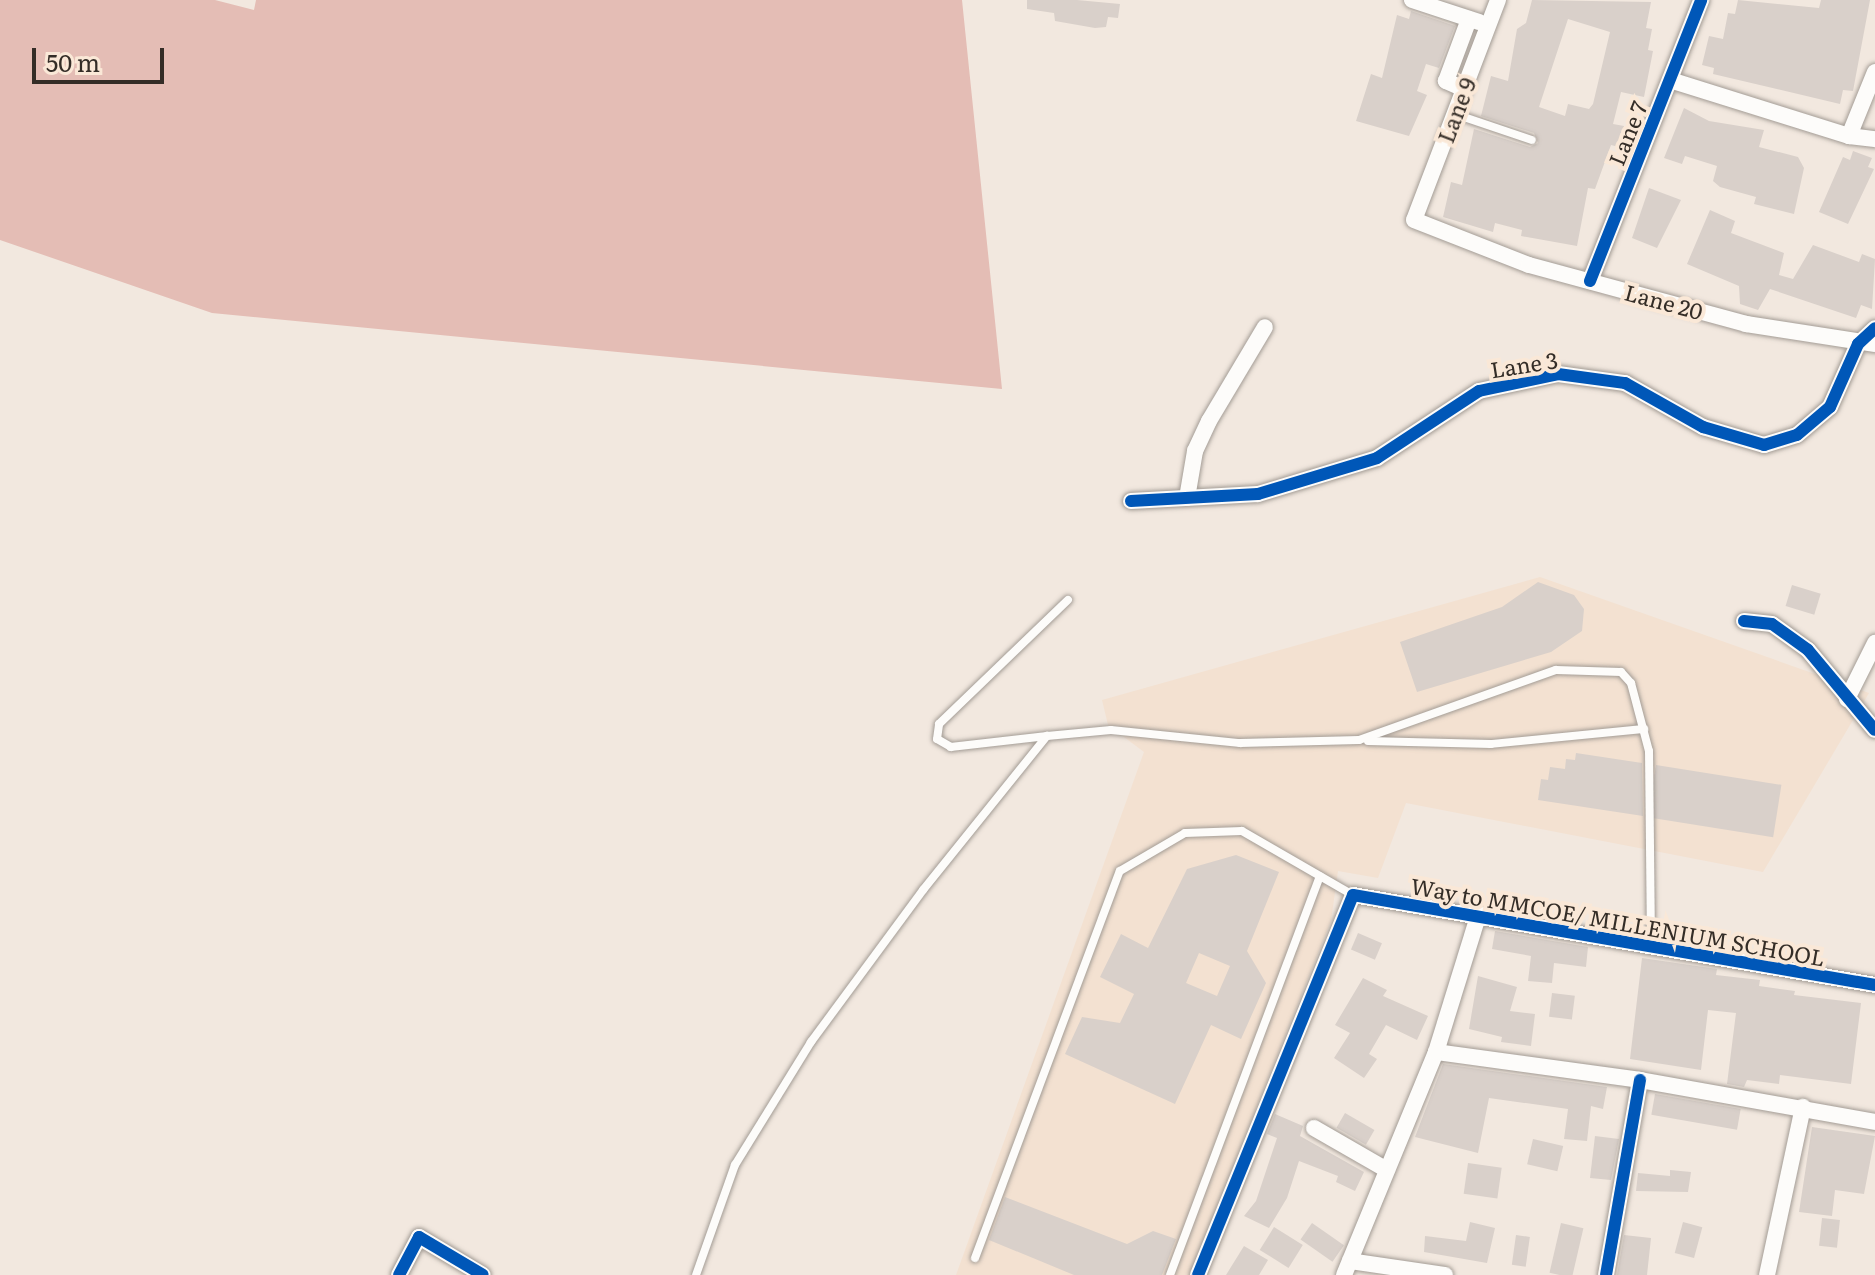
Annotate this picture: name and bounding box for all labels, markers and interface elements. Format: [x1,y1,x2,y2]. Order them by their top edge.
scale bar [36,32,168,82]
text: 50 m [46,44,100,79]
street label: Lane 9 [1432,74,1480,146]
street label: Lane 7 [1602,97,1652,169]
street label: Lane 20 [1622,278,1706,324]
street label: Lane 3 [1488,346,1560,382]
street label: Way to MMCOE/ MILLENIUM SCHOOL [1409,872,1827,970]

